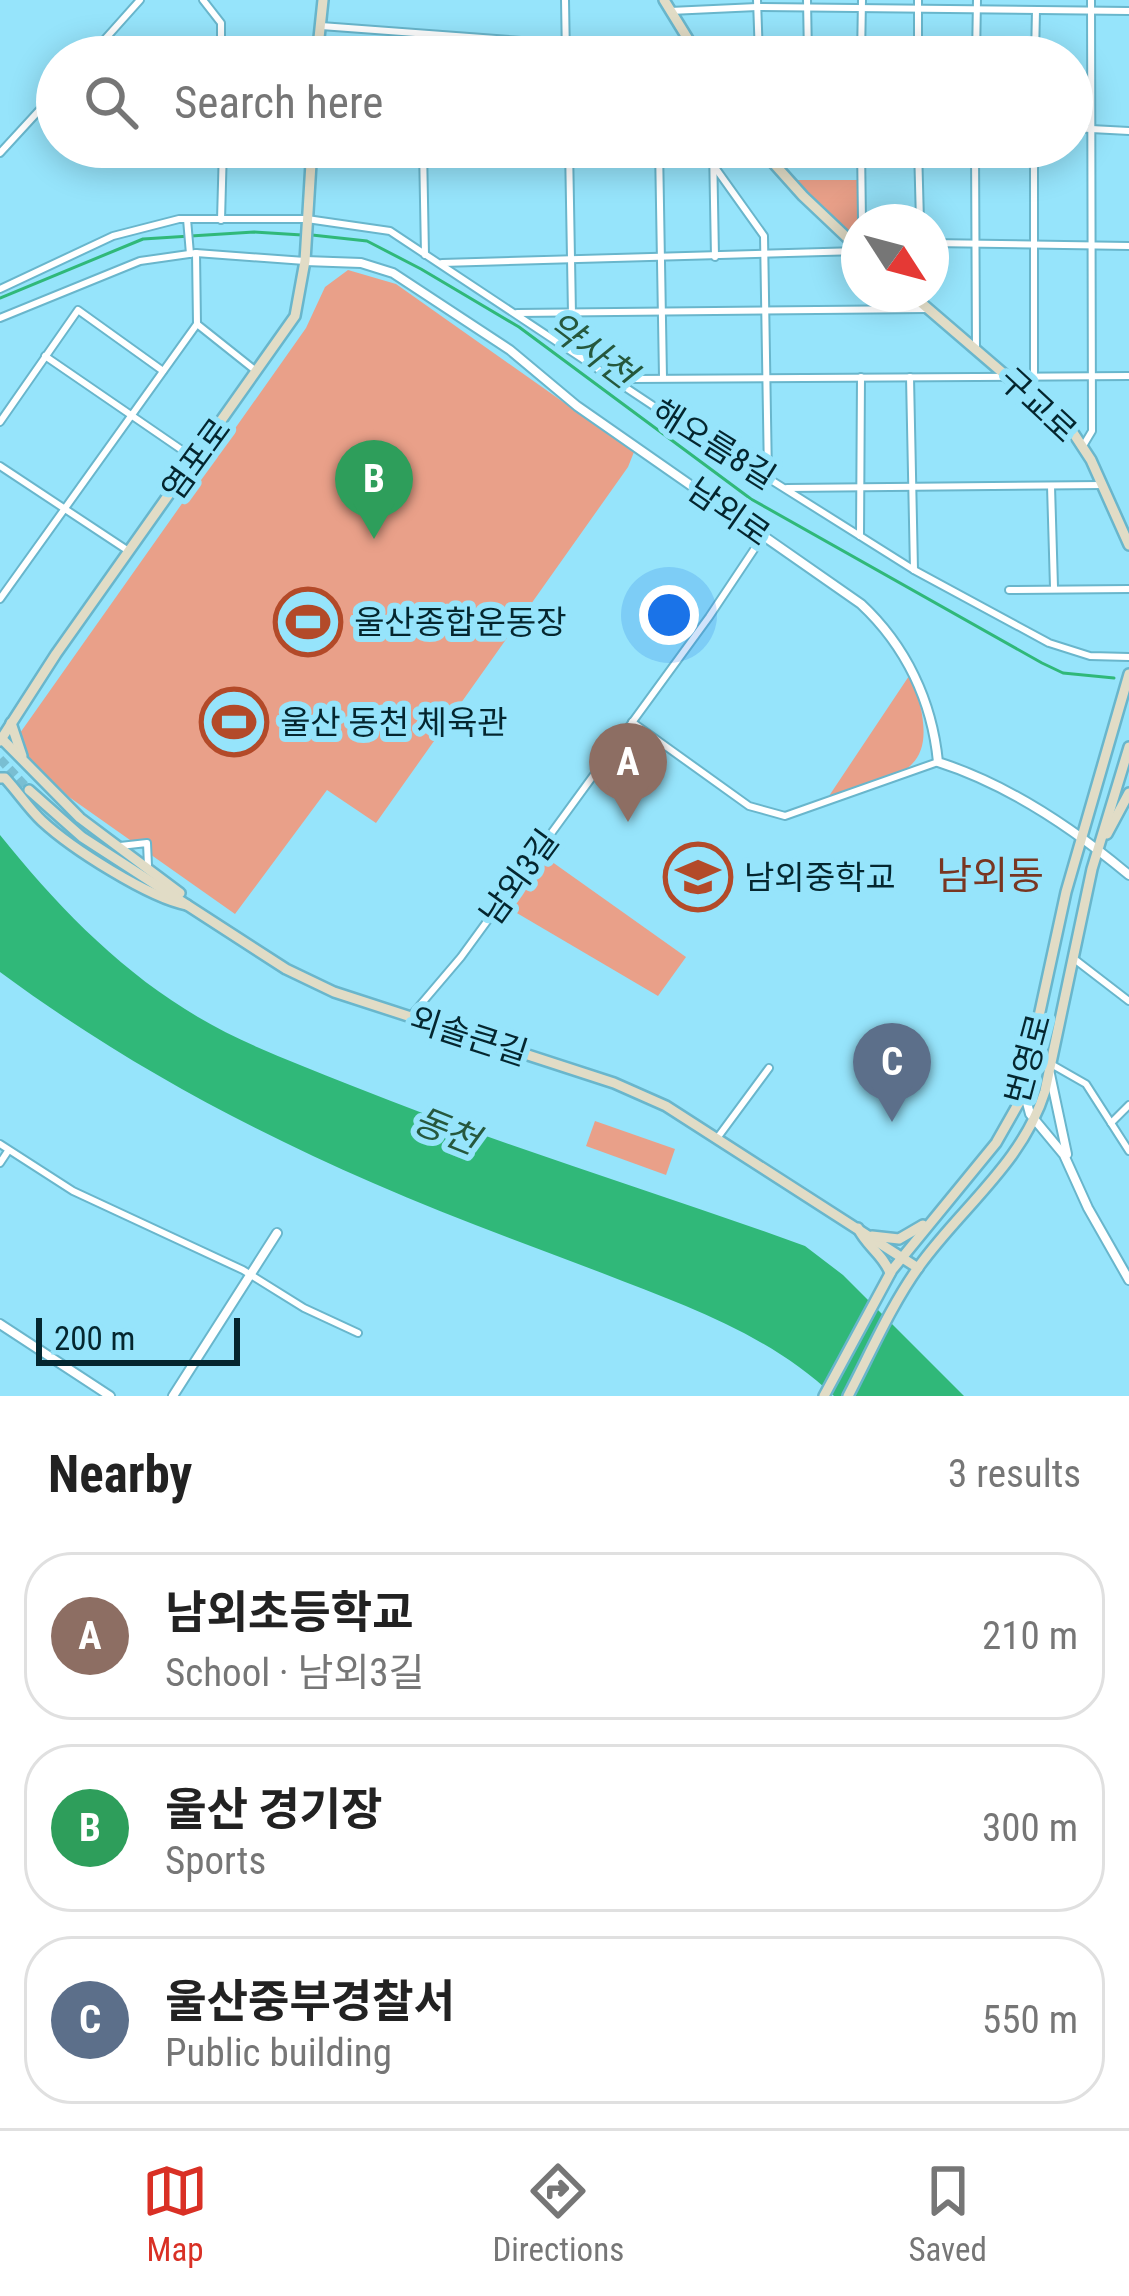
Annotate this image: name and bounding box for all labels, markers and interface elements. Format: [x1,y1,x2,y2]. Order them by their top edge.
search box [36,36,1093,168]
icon: search [78,69,144,135]
text: Search here [174,76,383,129]
north arrow [841,204,949,312]
water label: 약사천 [539,303,646,399]
street label: 구교로 [991,360,1085,450]
street label: 해오름8길 [645,391,783,497]
street label: 염포로 [153,411,239,507]
pin: B [335,440,413,539]
street label: 남외로 [681,470,777,554]
your location [639,585,699,645]
sports icon: 울산종합운동장 [273,587,343,657]
place label: 울산종합운동장 [354,603,567,642]
sports icon: 울산 동천 체육관 [199,687,269,757]
place label: 울산 동천 체육관 [280,703,508,742]
pin: A [589,723,667,822]
street label: 남외3길 [472,822,566,932]
school or university icon: 남외중학교 [663,842,733,912]
district label: 남외동 [936,853,1044,899]
place label: 남외중학교 [744,858,896,897]
street label: 외솔큰길 [405,999,533,1073]
street label: 번영로 [997,1010,1059,1108]
pin: C [853,1023,931,1122]
water label: 동천 [407,1099,488,1164]
scale bar [36,1312,240,1365]
text: 200 m [54,1319,135,1358]
text: Nearby [48,1445,192,1504]
text: 3 results [948,1451,1081,1497]
text: 남외초등학교 [165,1586,413,1639]
text: A [78,1613,102,1659]
text: 210 m [982,1613,1078,1659]
text: School · 남외3길 [165,1650,424,1696]
text: 울산 경기장 [165,1783,382,1836]
text: B [79,1805,101,1851]
text: 300 m [982,1805,1078,1851]
text: Sports [165,1838,266,1884]
text: 울산중부경찰서 [165,1975,455,2028]
text: C [79,1997,101,2043]
text: 550 m [982,1997,1078,2043]
text: Public building [165,2030,392,2076]
tab: Map [142,2158,208,2269]
tab: Directions [492,2158,624,2269]
tab: Saved [908,2158,987,2269]

